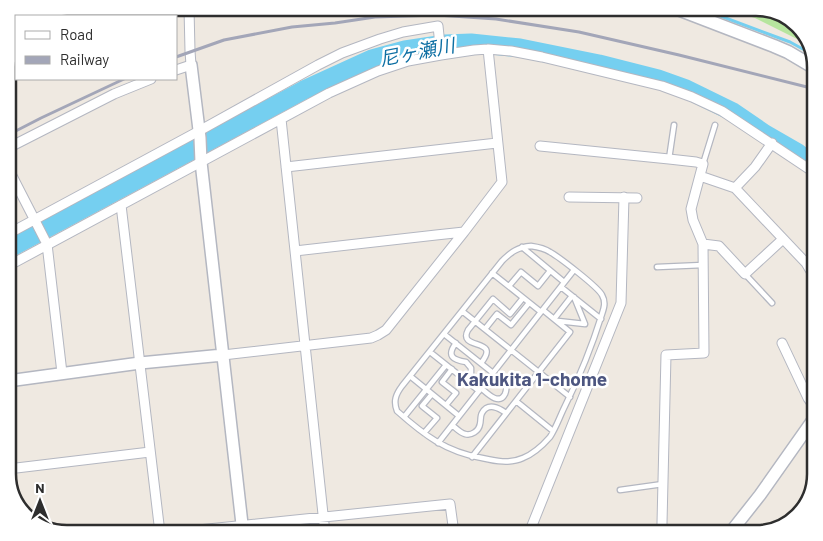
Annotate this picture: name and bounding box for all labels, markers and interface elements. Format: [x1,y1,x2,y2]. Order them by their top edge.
legend [15,15,178,80]
text: Road [60,25,93,43]
water label: 尼ヶ瀬川 [377,33,458,70]
text: Railway [60,50,109,68]
district label: Kakukita 1-chome [457,367,607,390]
north arrow [15,476,65,526]
text: N [35,479,45,496]

